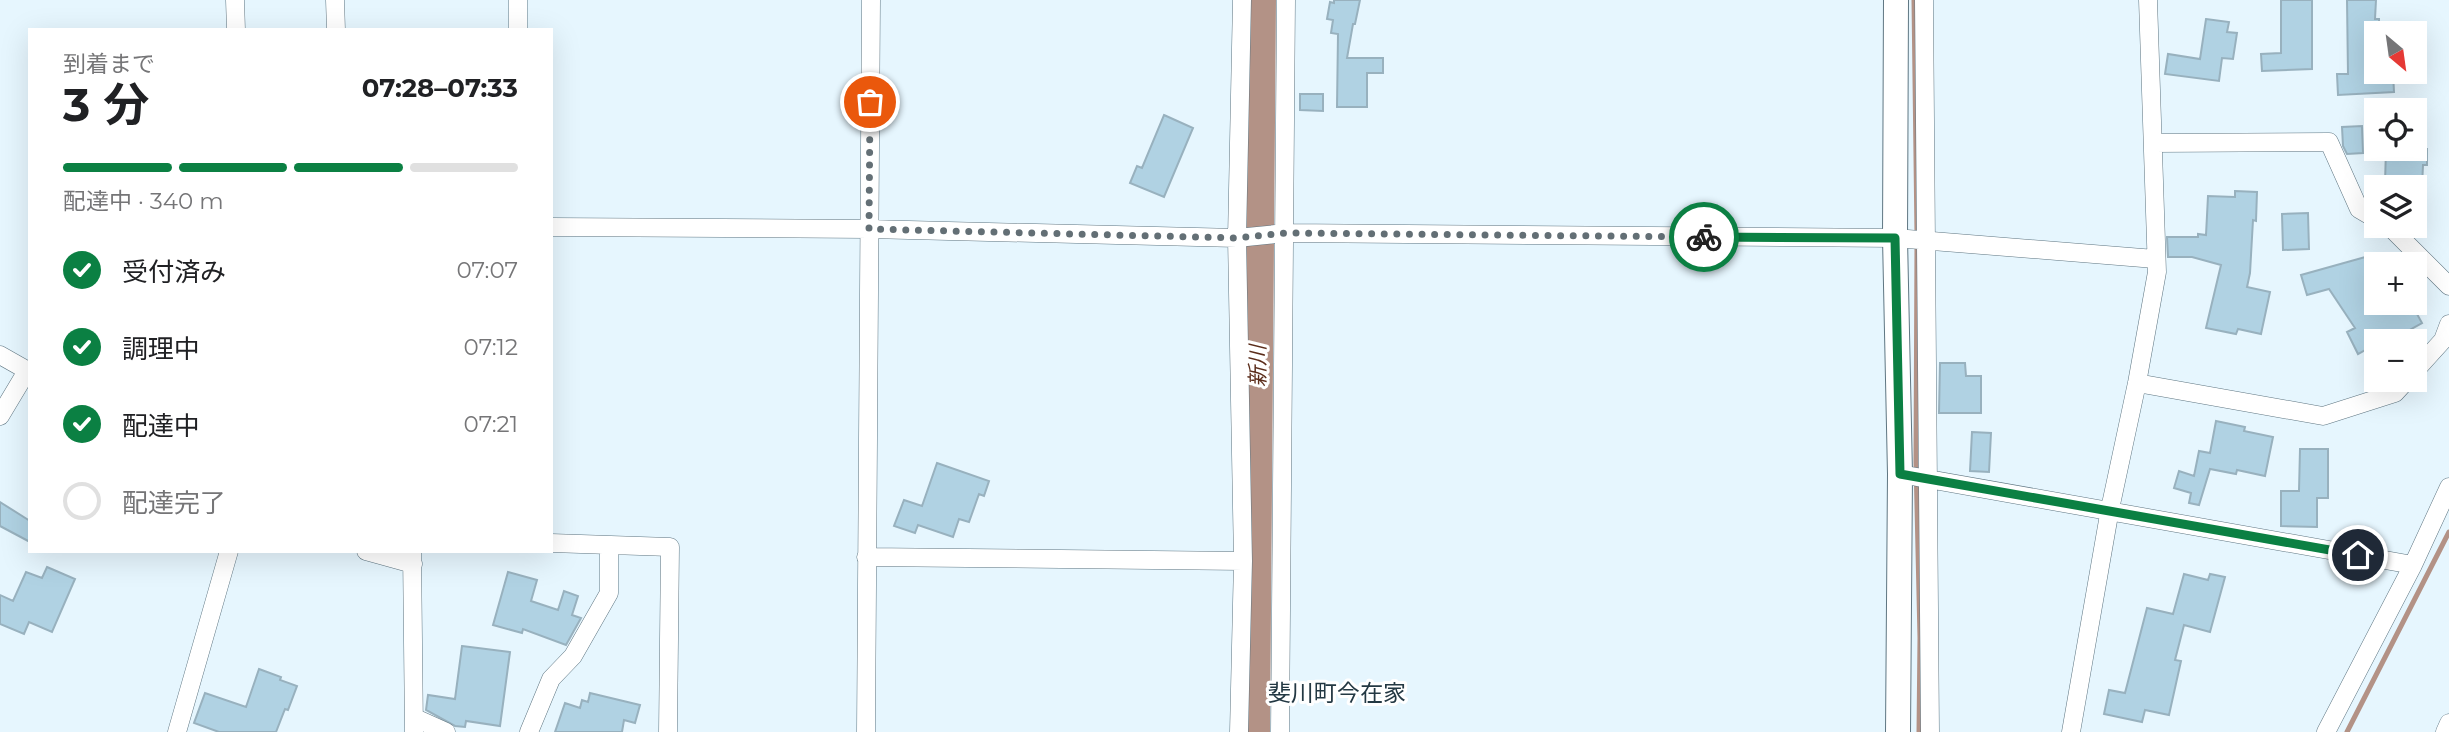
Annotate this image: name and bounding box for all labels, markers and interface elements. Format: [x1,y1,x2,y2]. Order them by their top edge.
north arrow [2364,21,2427,84]
map controls [2364,21,2427,392]
text: 到着まで [63,50,155,78]
text: 07:28–07:33 [362,72,518,104]
pin [840,72,900,132]
text: 3 分 [63,76,149,133]
icon: bag [851,83,889,121]
button: locate [2364,98,2427,161]
button: layers [2364,175,2427,238]
text: 配達中 · 340 m [63,187,224,215]
courier [1669,202,1739,272]
icon: bike [1685,218,1723,256]
icon: check [63,251,101,289]
button: + [2364,252,2427,315]
text: 受付済み [122,256,226,288]
text: 07:07 [456,256,518,284]
icon: check [63,328,101,366]
button: − [2364,329,2427,392]
text: 調理中 [122,333,200,365]
text: 07:12 [464,333,518,361]
water label: 新川 [1245,343,1270,387]
icon: check [63,405,101,443]
text: 配達中 [122,410,200,442]
text: 07:21 [464,410,518,438]
text: 配達完了 [122,487,226,519]
pin [2328,525,2388,585]
icon: home [2339,536,2377,574]
district label: 斐川町今在家 [1268,679,1406,707]

